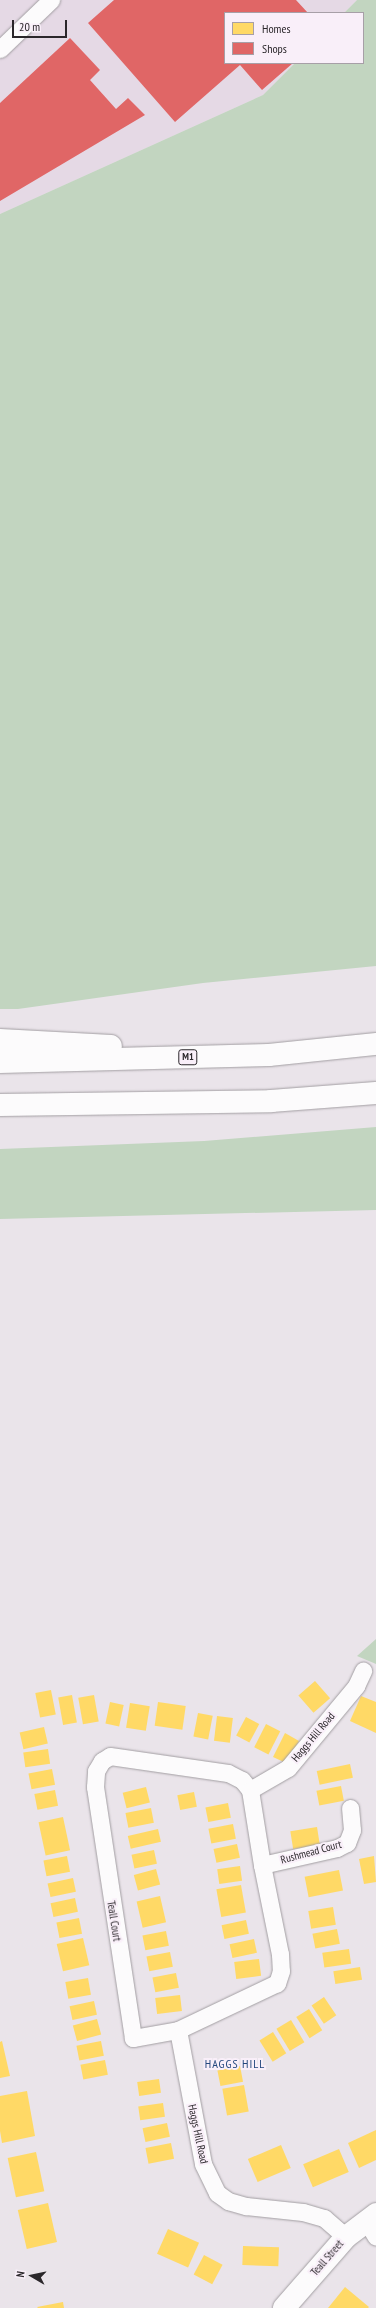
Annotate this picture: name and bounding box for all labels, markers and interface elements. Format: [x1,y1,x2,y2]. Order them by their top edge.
scale bar [14,12,69,38]
legend [224,12,364,64]
text: 20 m [19,19,40,34]
text: Homes [262,21,290,36]
text: Shops [262,41,287,56]
road number: M1 [178,1049,198,1065]
street label: Haggs Hill Road [289,1710,337,1764]
street label: Rushmead Court [279,1838,343,1866]
street label: Teall Court [104,1900,124,1942]
district label: HAGGS HILL [205,2057,265,2071]
street label: Haggs Hill Road [185,2103,211,2165]
street label: Teall Street [308,2237,346,2279]
north arrow [12,2256,52,2296]
text: N [13,2270,28,2278]

